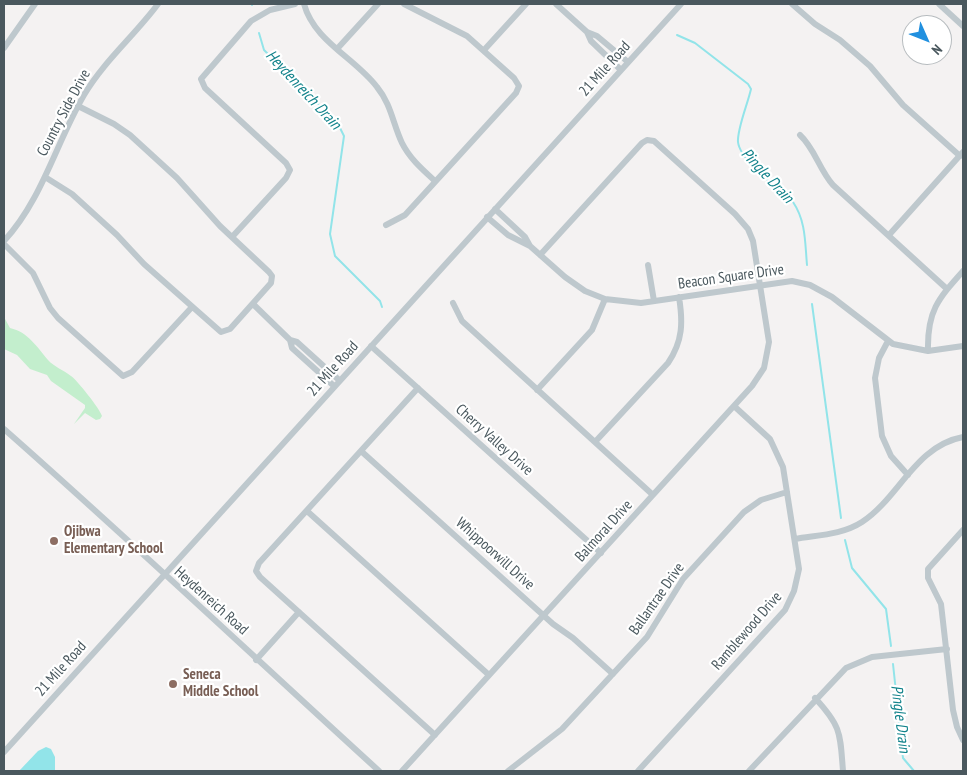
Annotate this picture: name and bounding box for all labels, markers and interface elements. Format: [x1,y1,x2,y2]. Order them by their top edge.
north arrow [902,15,952,65]
street label: 21 Mile Road [576,38,634,100]
text: N [928,41,946,59]
water label: Heydenreich Drain [261,46,345,134]
street label: Country Side Drive [34,66,94,160]
water label: Pingle Drain [737,145,797,207]
street label: Beacon Square Drive [677,261,785,293]
street label: 21 Mile Road [304,338,362,400]
street label: Cherry Valley Drive [452,401,536,479]
street label: Balmoral Drive [572,496,636,566]
street label: Whippoorwill Drive [452,514,538,594]
place label: Ojibwa Elementary School [64,523,163,558]
marker: Ojibwa Elementary School [48,535,60,547]
street label: Ballantrae Drive [626,560,688,638]
street label: Heydenreich Road [170,563,252,639]
street label: Ramblewood Drive [708,588,786,674]
street label: 21 Mile Road [32,638,90,700]
place label: Seneca Middle School [183,666,258,701]
marker: Seneca Middle School [167,678,179,690]
water label: Pingle Drain [886,684,914,754]

